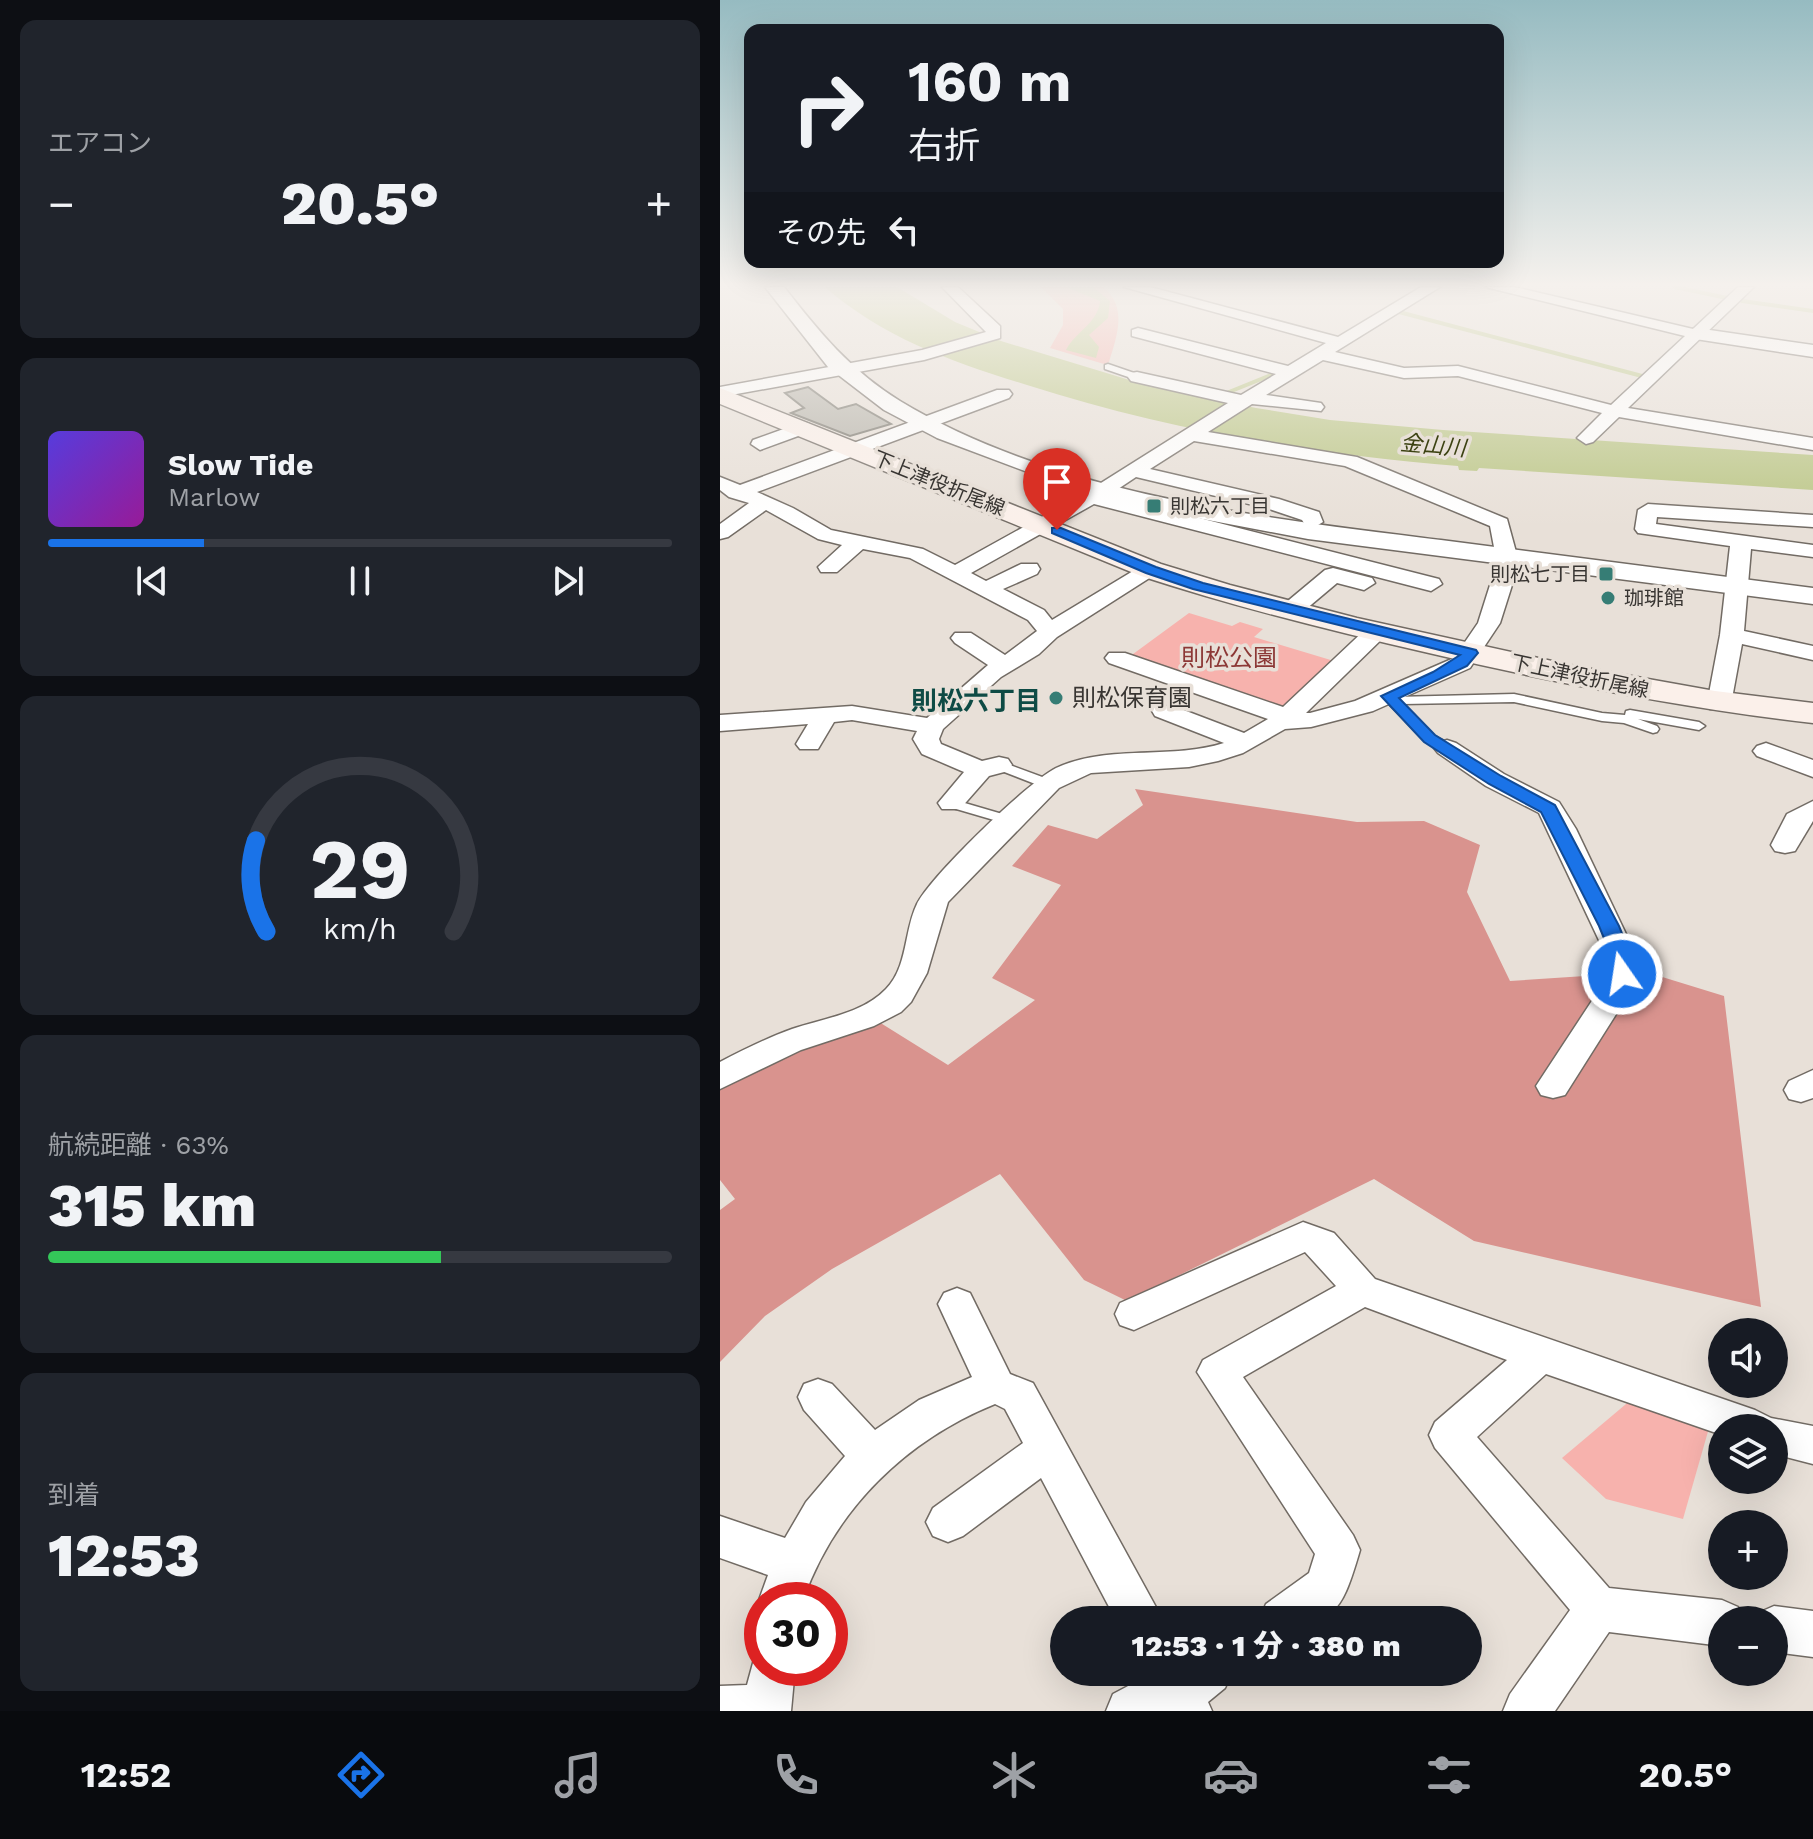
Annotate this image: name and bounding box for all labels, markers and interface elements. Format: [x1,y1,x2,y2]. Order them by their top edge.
text: 160 m [908,49,1071,115]
icon: right [776,56,880,160]
text: 右折 [908,125,980,167]
text: エアコン [48,128,152,158]
text: 20.5° [281,168,439,239]
text: − [48,178,75,230]
text: + [645,178,672,230]
icon: left [882,208,926,252]
text: その先 [776,215,866,250]
water label: 金山川 [1399,430,1469,461]
street label: 下上津役折尾線 [870,446,1008,520]
text: Slow Tide [168,447,313,482]
pin [1023,448,1091,530]
icon: arrive [1035,460,1079,504]
text: Marlow [168,482,260,512]
place label: 則松六丁目 [1170,494,1270,518]
marker: 則松六丁目 [1145,497,1163,515]
icon: previous [130,559,174,603]
icon: pause [338,559,382,603]
icon: next [546,559,590,603]
place label: 則松七丁目 [1490,562,1590,586]
marker: 則松七丁目 [1597,565,1615,583]
place label: 珈琲館 [1624,586,1684,610]
marker: 珈琲館 [1599,589,1617,607]
park label: 則松公園 [1181,644,1277,672]
street label: 下上津役折尾線 [1509,650,1651,702]
place label: 則松保育園 [1072,684,1192,712]
district label: 則松六丁目 [911,686,1041,716]
marker: 則松保育園 [1047,689,1065,707]
text: 29 [310,820,410,917]
text: km/h [323,912,397,946]
position arrow [1580,932,1664,1016]
text: 航続距離 · 63% [48,1130,229,1160]
text: 315 km [48,1170,256,1241]
map controls [1708,1318,1788,1686]
button: sound [1708,1318,1788,1398]
button: layers [1708,1414,1788,1494]
text: 到着 [48,1480,100,1510]
button: + [1708,1510,1788,1590]
text: 12:53 [48,1520,200,1591]
speed limit sign: 30 [744,1582,848,1686]
button: − [1708,1606,1788,1686]
text: 12:53 · 1 分 · 380 m [1131,1628,1401,1663]
icon: directions [333,1747,389,1803]
icon: music [550,1747,606,1803]
icon: phone [768,1747,824,1803]
icon: climate [986,1747,1042,1803]
icon: car [1203,1747,1259,1803]
icon: filters [1421,1747,1477,1803]
text: 12:52 [81,1754,171,1796]
text: 20.5° [1639,1754,1732,1796]

